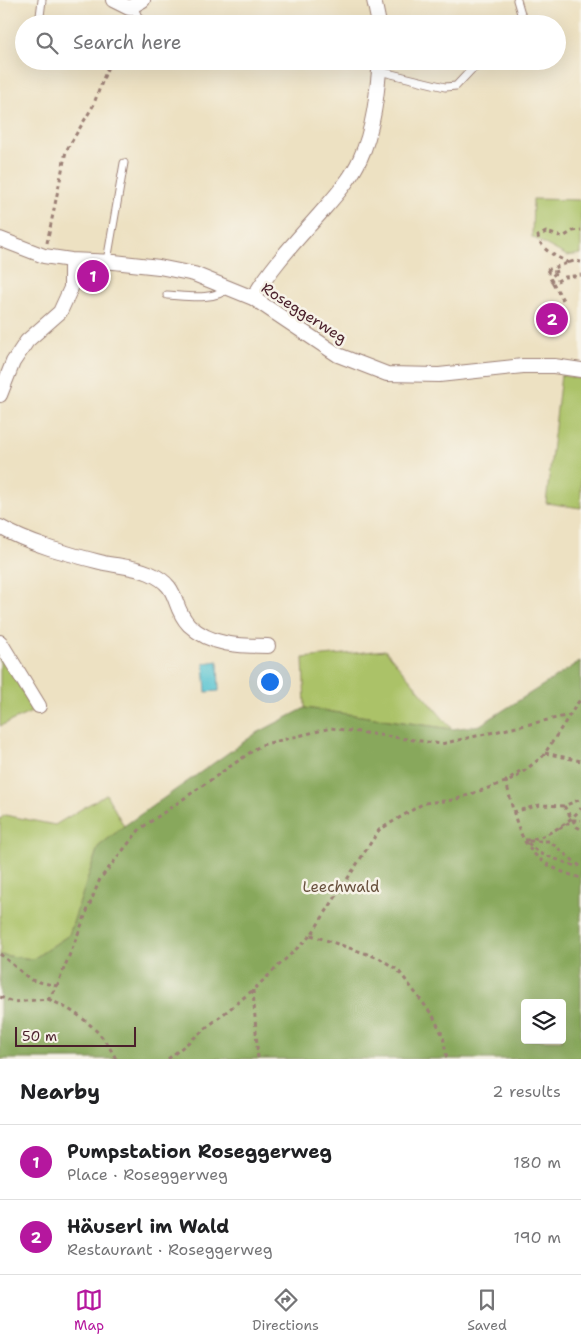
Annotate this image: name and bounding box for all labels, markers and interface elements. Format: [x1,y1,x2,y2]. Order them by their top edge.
search box [15,15,566,70]
icon: search [33,29,61,57]
text: Search here [73,30,182,55]
pin: 1 [77,257,109,295]
street label: Roseggerweg [257,278,351,348]
pin: 2 [536,300,568,338]
your location [257,669,283,695]
park label: Leechwald [303,877,380,897]
map controls [521,999,566,1044]
button: layers [521,999,566,1044]
scale bar [15,1024,136,1047]
text: 50 m [22,1027,57,1045]
text: Nearby [20,1078,100,1106]
text: 2 results [492,1081,561,1102]
text: Pumpstation Roseggerweg [67,1139,332,1164]
text: 1 [32,1152,40,1173]
text: 180 m [513,1152,561,1173]
text: Place · Roseggerweg [67,1164,228,1185]
text: Häuserl im Wald [67,1214,229,1239]
text: 2 [30,1227,42,1248]
text: 190 m [514,1227,561,1248]
text: Restaurant · Roseggerweg [67,1239,273,1260]
tab: Map [74,1286,104,1334]
tab: Directions [252,1286,319,1334]
tab: Saved [467,1286,507,1334]

